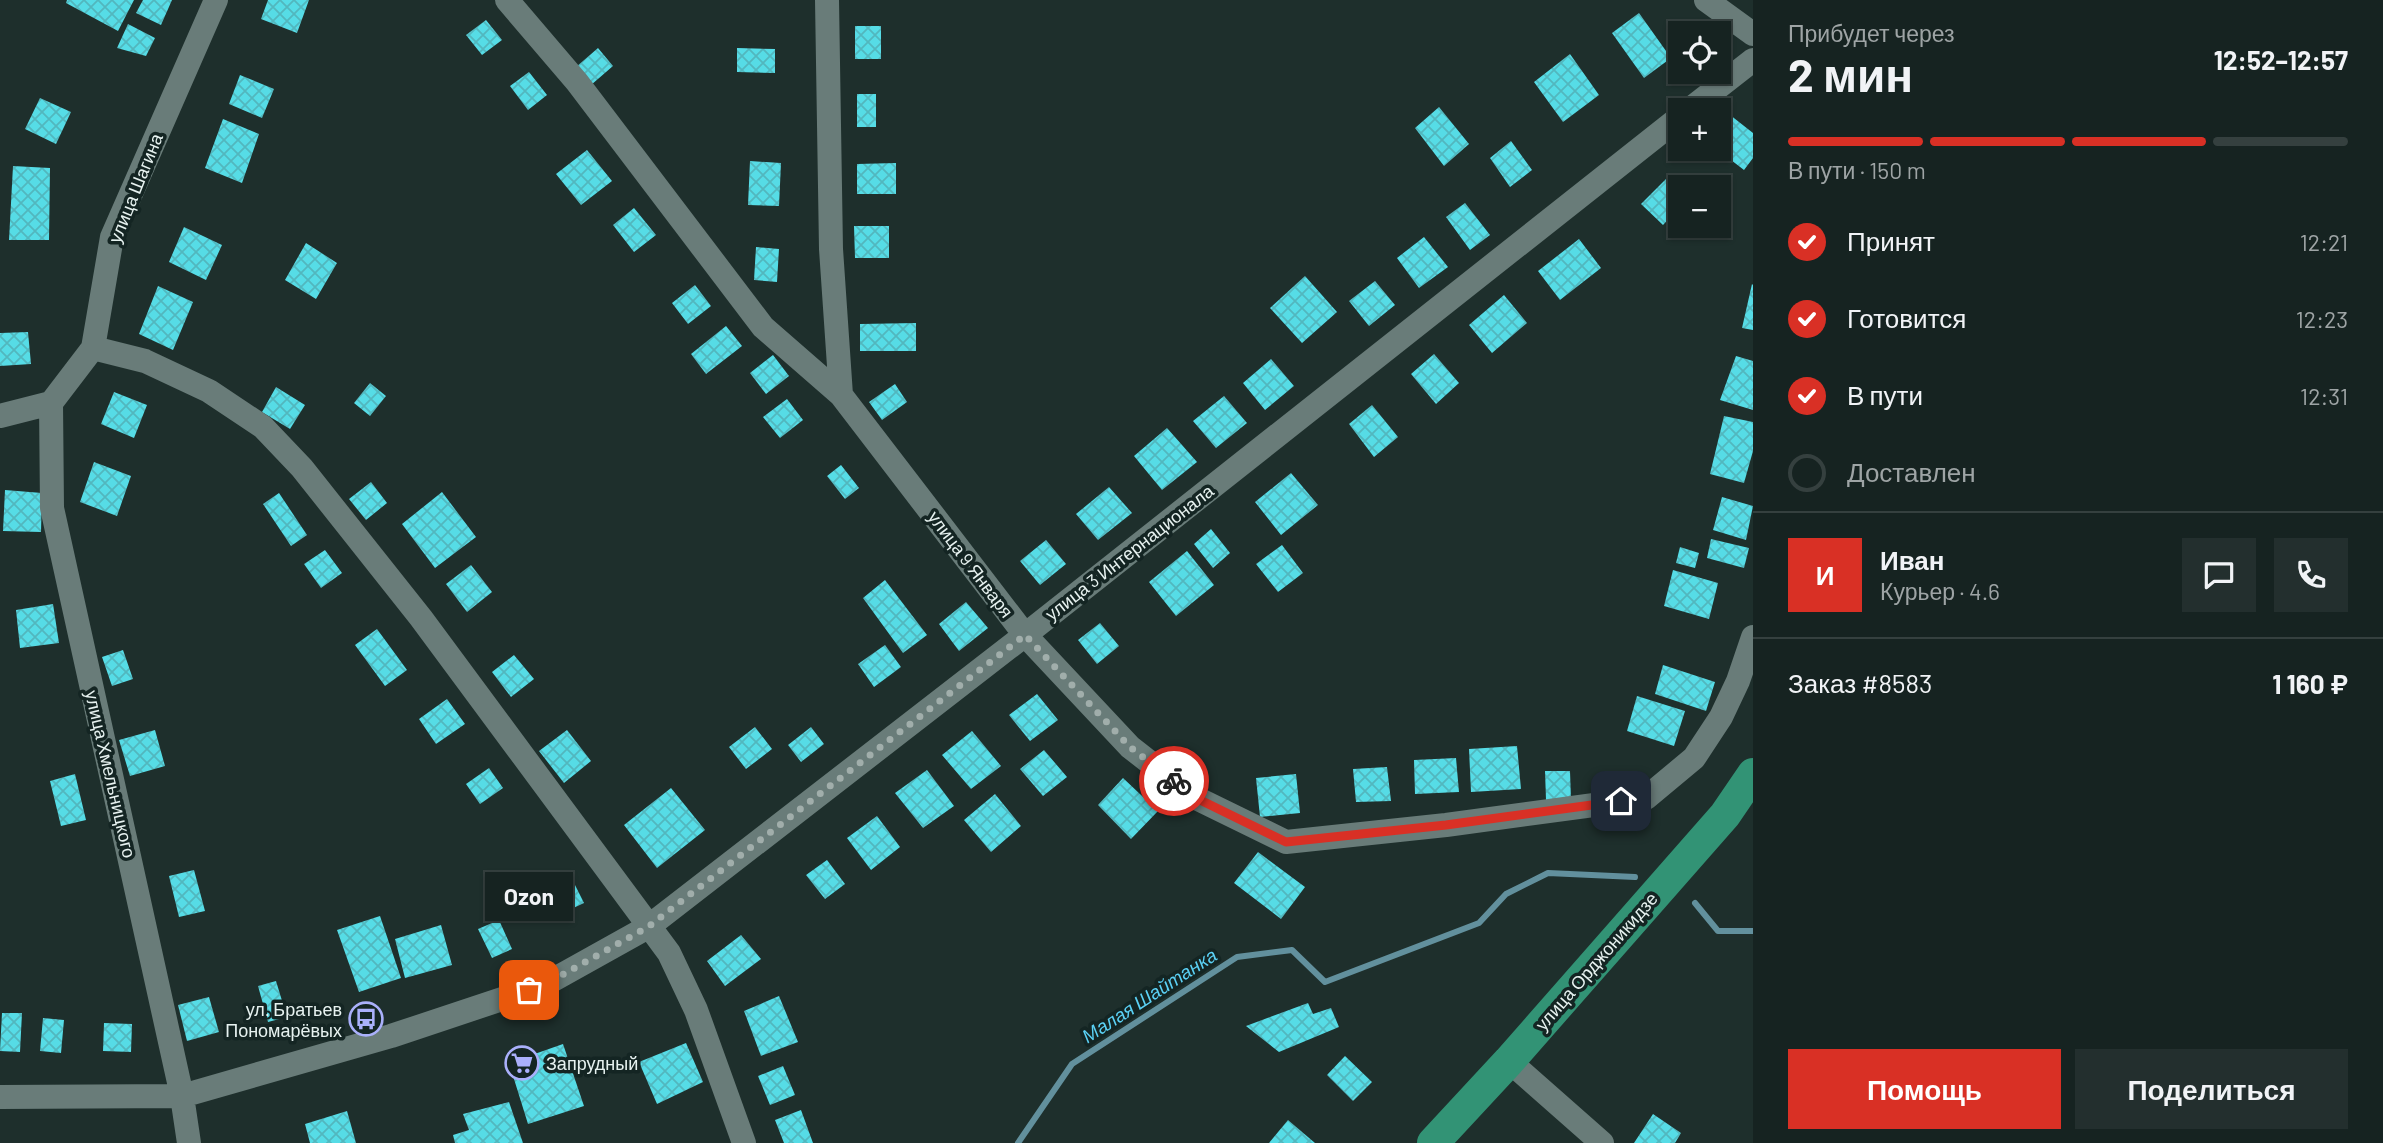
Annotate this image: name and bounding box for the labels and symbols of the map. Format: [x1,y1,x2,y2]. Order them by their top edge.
street label: улица Шагина [103,129,167,246]
street label: улица 3 Интернационала [1040,479,1218,625]
street label: улица 9 Января [924,506,1018,622]
street label: улица Хмельницкого [81,688,141,860]
courier [1139,746,1209,816]
pin [1591,771,1651,831]
callout: Ozon [485,871,573,920]
street label: улица Орджоникидзе [1530,887,1662,1035]
water label: Малая Шайтанка [1077,943,1221,1047]
pin [499,960,559,1020]
place label: ул. Братьев Пономарёвых [225,998,342,1041]
bus stop icon: ул. Братьев Пономарёвых [347,1000,385,1038]
supermarket icon: Запрудный [503,1044,541,1082]
place label: Запрудный [546,1052,638,1074]

